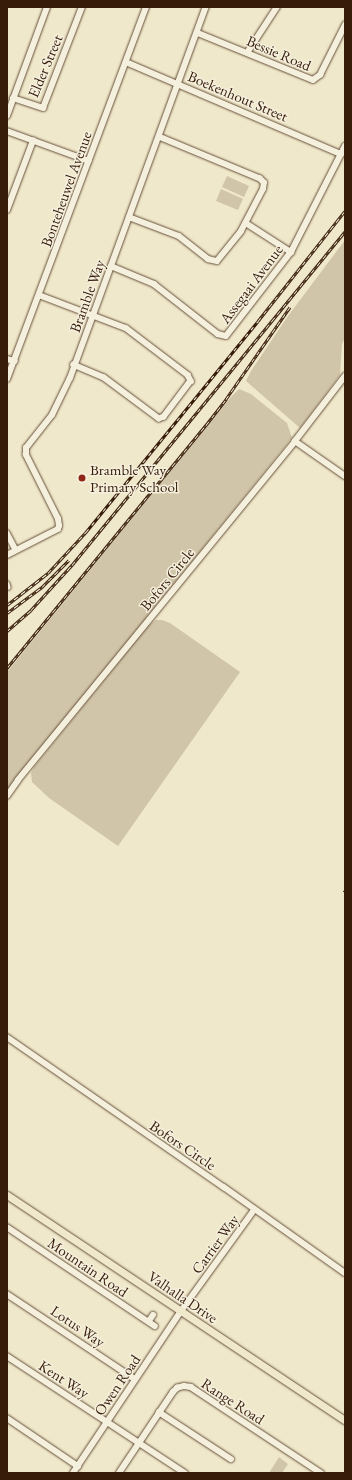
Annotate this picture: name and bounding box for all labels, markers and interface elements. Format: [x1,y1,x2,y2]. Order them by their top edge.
street label: Bessie Road [244,31,314,75]
street label: Elder Street [24,32,66,100]
street label: Boekenhout Street [185,67,291,125]
street label: Bonteheuwel Avenue [37,129,95,249]
street label: Assegaai Avenue [215,241,287,327]
street label: Bramble Way [66,257,108,335]
place label: Bramble Way Primary School [90,460,178,495]
marker: Bramble Way Primary School [77,473,87,483]
street label: Bofors Circle [136,544,198,614]
street label: Bofors Circle [147,1116,219,1174]
street label: Carrier Way [187,1211,243,1277]
street label: Mountain Road [44,1233,132,1301]
street label: Valhalla Drive [145,1267,221,1327]
street label: Lotus Way [48,1301,108,1351]
street label: Owen Road [90,1351,144,1419]
street label: Kent Way [35,1356,93,1402]
street label: Range Road [198,1374,268,1428]

